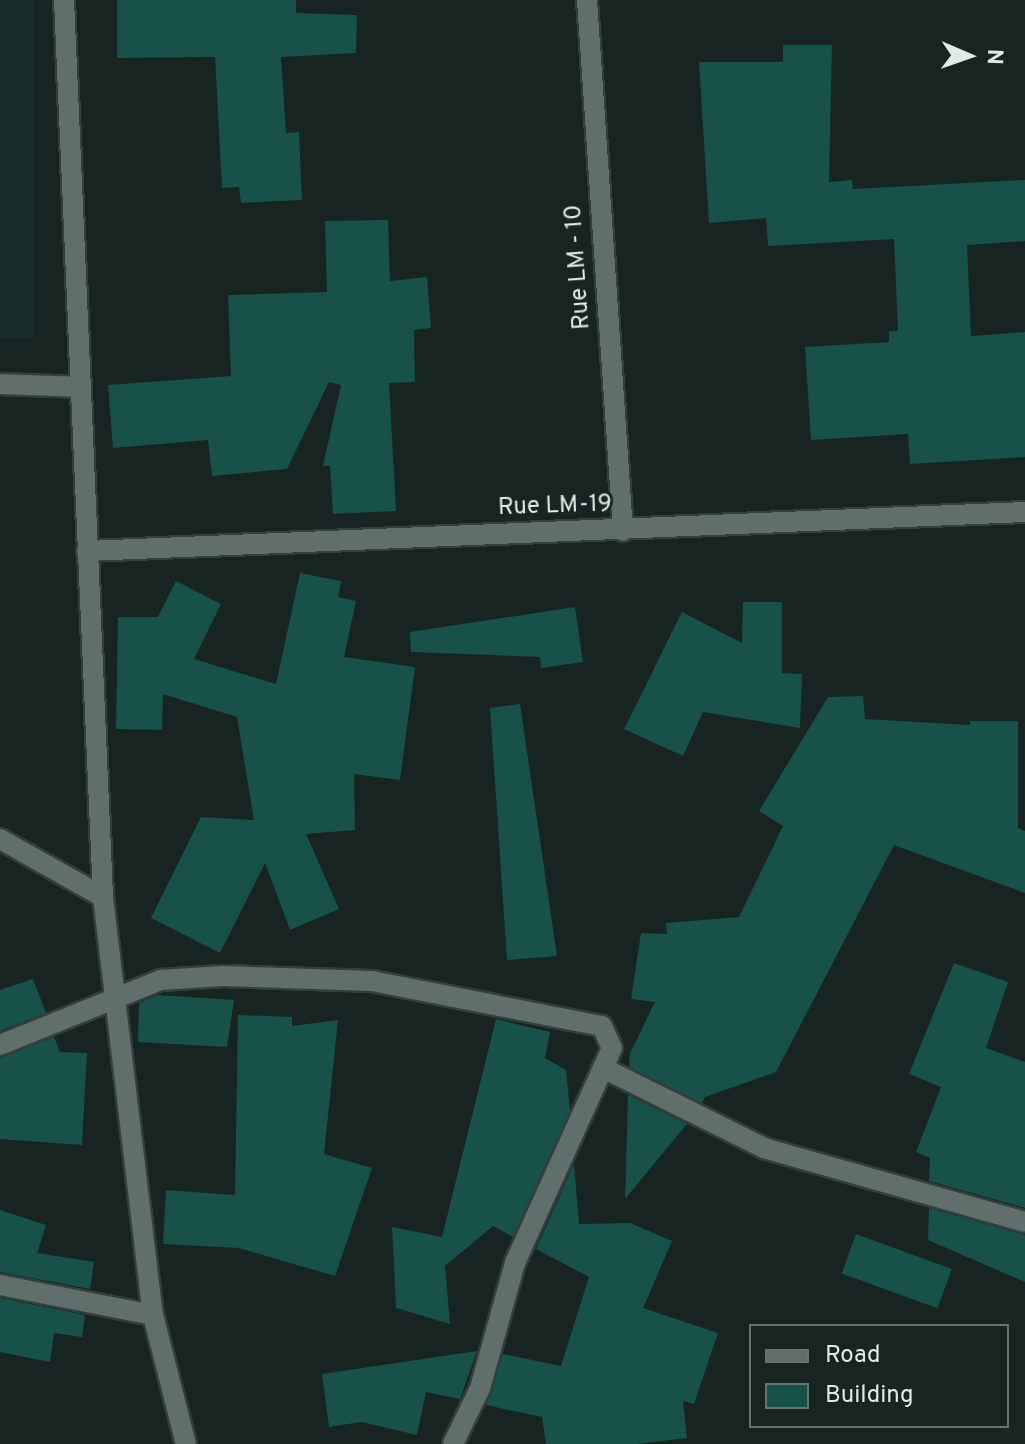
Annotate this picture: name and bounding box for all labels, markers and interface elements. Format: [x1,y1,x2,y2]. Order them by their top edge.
north arrow [929,16,1009,96]
text: N [980,48,1007,65]
street label: Rue LM - 10 [560,203,598,331]
street label: Rue LM-19 [497,491,613,523]
legend [749,1324,1009,1428]
text: Road [825,1341,881,1371]
text: Building [825,1381,914,1411]

